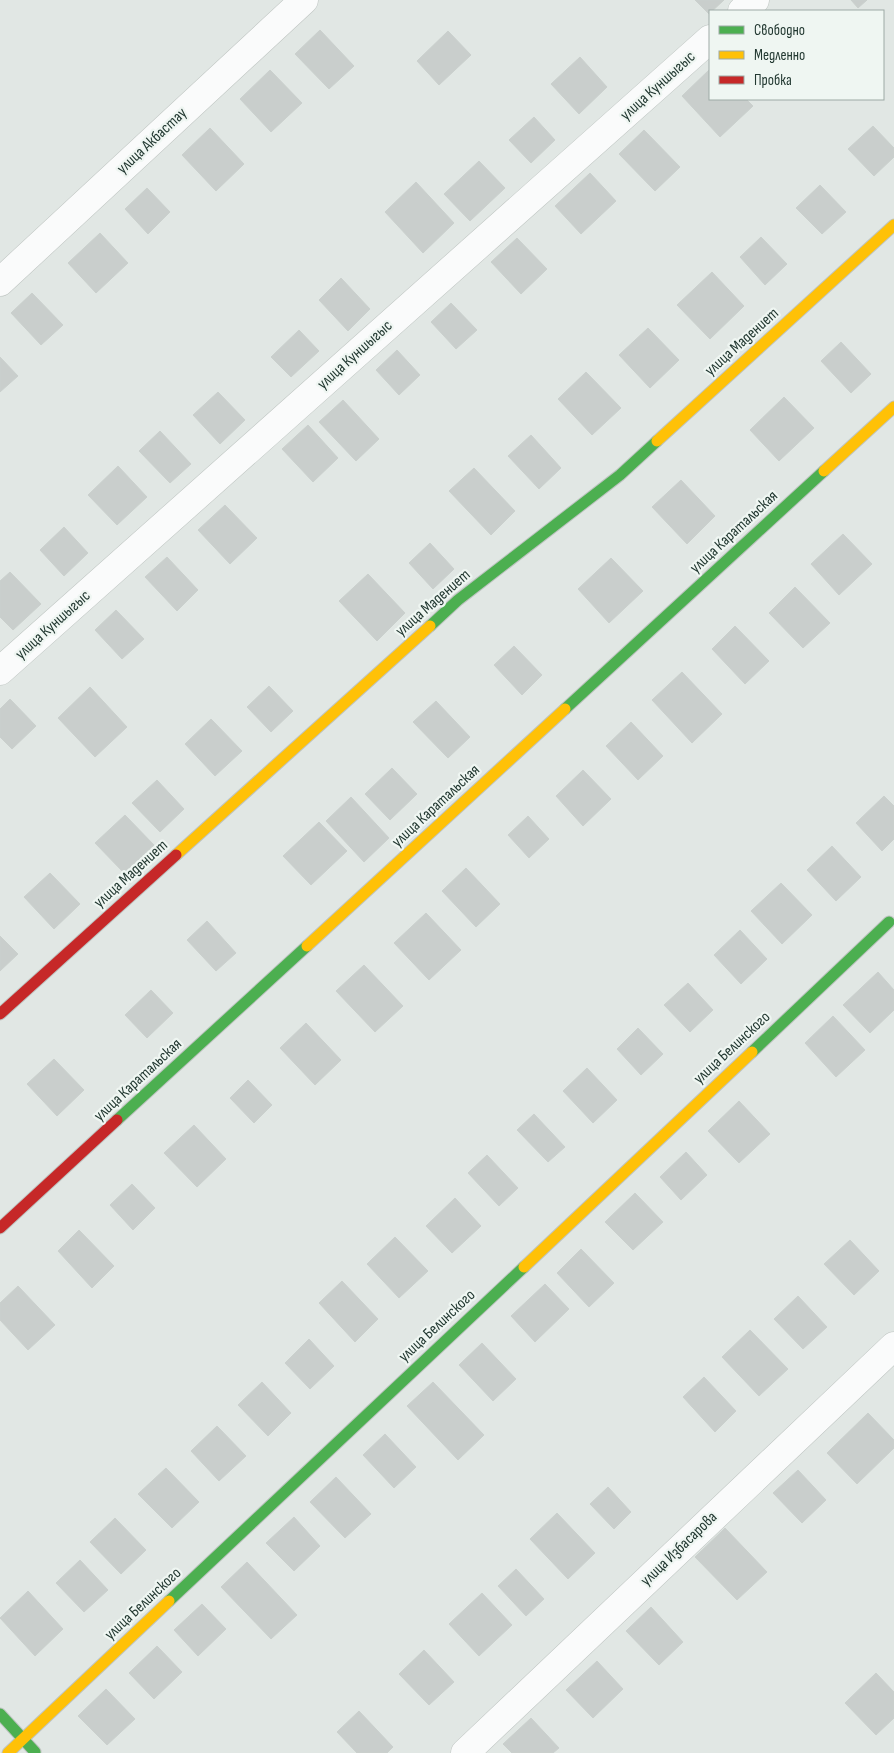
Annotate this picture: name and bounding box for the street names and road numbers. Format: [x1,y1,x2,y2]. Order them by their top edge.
street label: улица Куншыгыс [617,47,699,125]
street label: улица Акбастау [113,104,191,178]
street label: улица Мадениет [701,304,783,380]
street label: улица Куншыгыс [314,316,396,394]
street label: улица Каратальская [686,487,782,577]
street label: улица Мадениет [392,565,474,641]
street label: улица Куншыгыс [12,586,94,664]
street label: улица Каратальская [388,761,484,851]
street label: улица Мадениет [90,836,172,912]
street label: улица Белинского [690,1008,774,1088]
street label: улица Каратальская [90,1035,186,1125]
street label: улица Белинского [395,1286,479,1366]
street label: улица Избасарова [637,1508,721,1590]
street label: улица Белинского [101,1564,185,1644]

